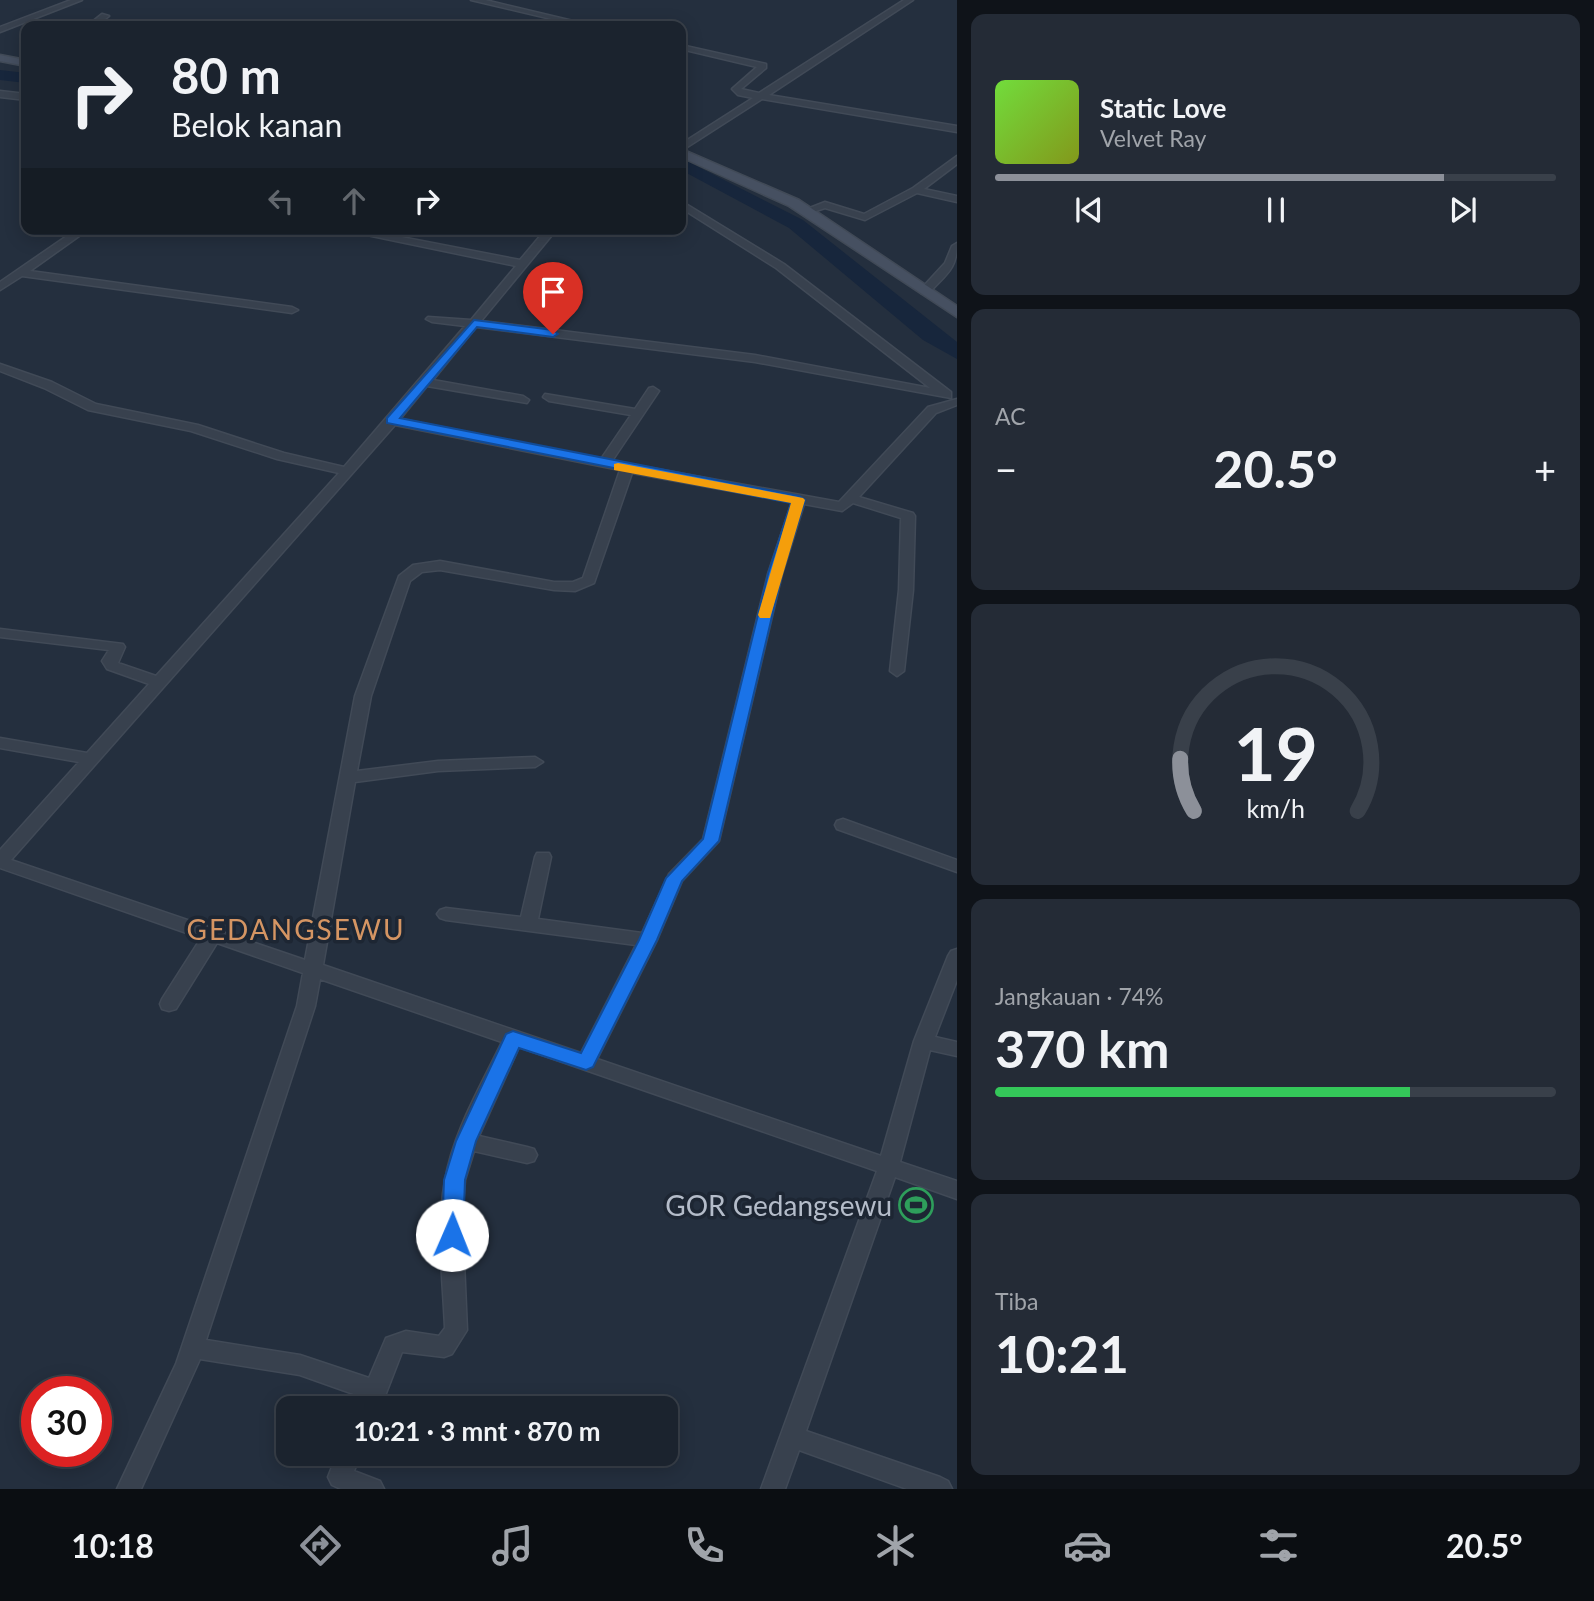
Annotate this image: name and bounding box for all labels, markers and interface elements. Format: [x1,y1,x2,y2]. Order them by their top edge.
text: 80 m [171,46,281,104]
icon: right [56,49,147,140]
text: Static Love [1100,92,1227,124]
text: Belok kanan [171,105,342,144]
text: Velvet Ray [1100,124,1206,152]
icon: left [262,182,300,220]
icon: ahead [335,182,373,220]
icon: right [408,182,446,220]
icon: previous [1070,191,1108,229]
icon: pause [1257,191,1295,229]
icon: next [1444,191,1482,229]
pin [523,262,583,334]
icon: arrive [534,273,572,311]
text: AC [995,402,1026,430]
text: 20.5° [1213,437,1338,499]
text: − [995,446,1017,492]
text: + [1534,446,1556,492]
text: 19 [1233,709,1318,797]
text: km/h [1246,792,1305,822]
district label: GEDANGSEWU [186,912,406,946]
text: Jangkauan · 74% [995,982,1164,1010]
text: 370 km [995,1017,1169,1079]
sports icon: GOR Gedangsewu [897,1186,935,1224]
place label: GOR Gedangsewu [665,1188,892,1222]
position arrow [415,1198,489,1272]
text: Tiba [995,1287,1038,1315]
text: 10:21 [995,1322,1129,1384]
speed limit sign: 30 [21,1376,112,1467]
text: 10:21 · 3 mnt · 870 m [353,1415,601,1447]
icon: directions [296,1521,345,1570]
icon: music [488,1521,537,1570]
icon: phone [680,1521,729,1570]
icon: climate [871,1521,920,1570]
icon: car [1063,1521,1112,1570]
icon: filters [1254,1521,1303,1570]
text: 10:18 [71,1526,154,1565]
text: 20.5° [1446,1526,1523,1565]

